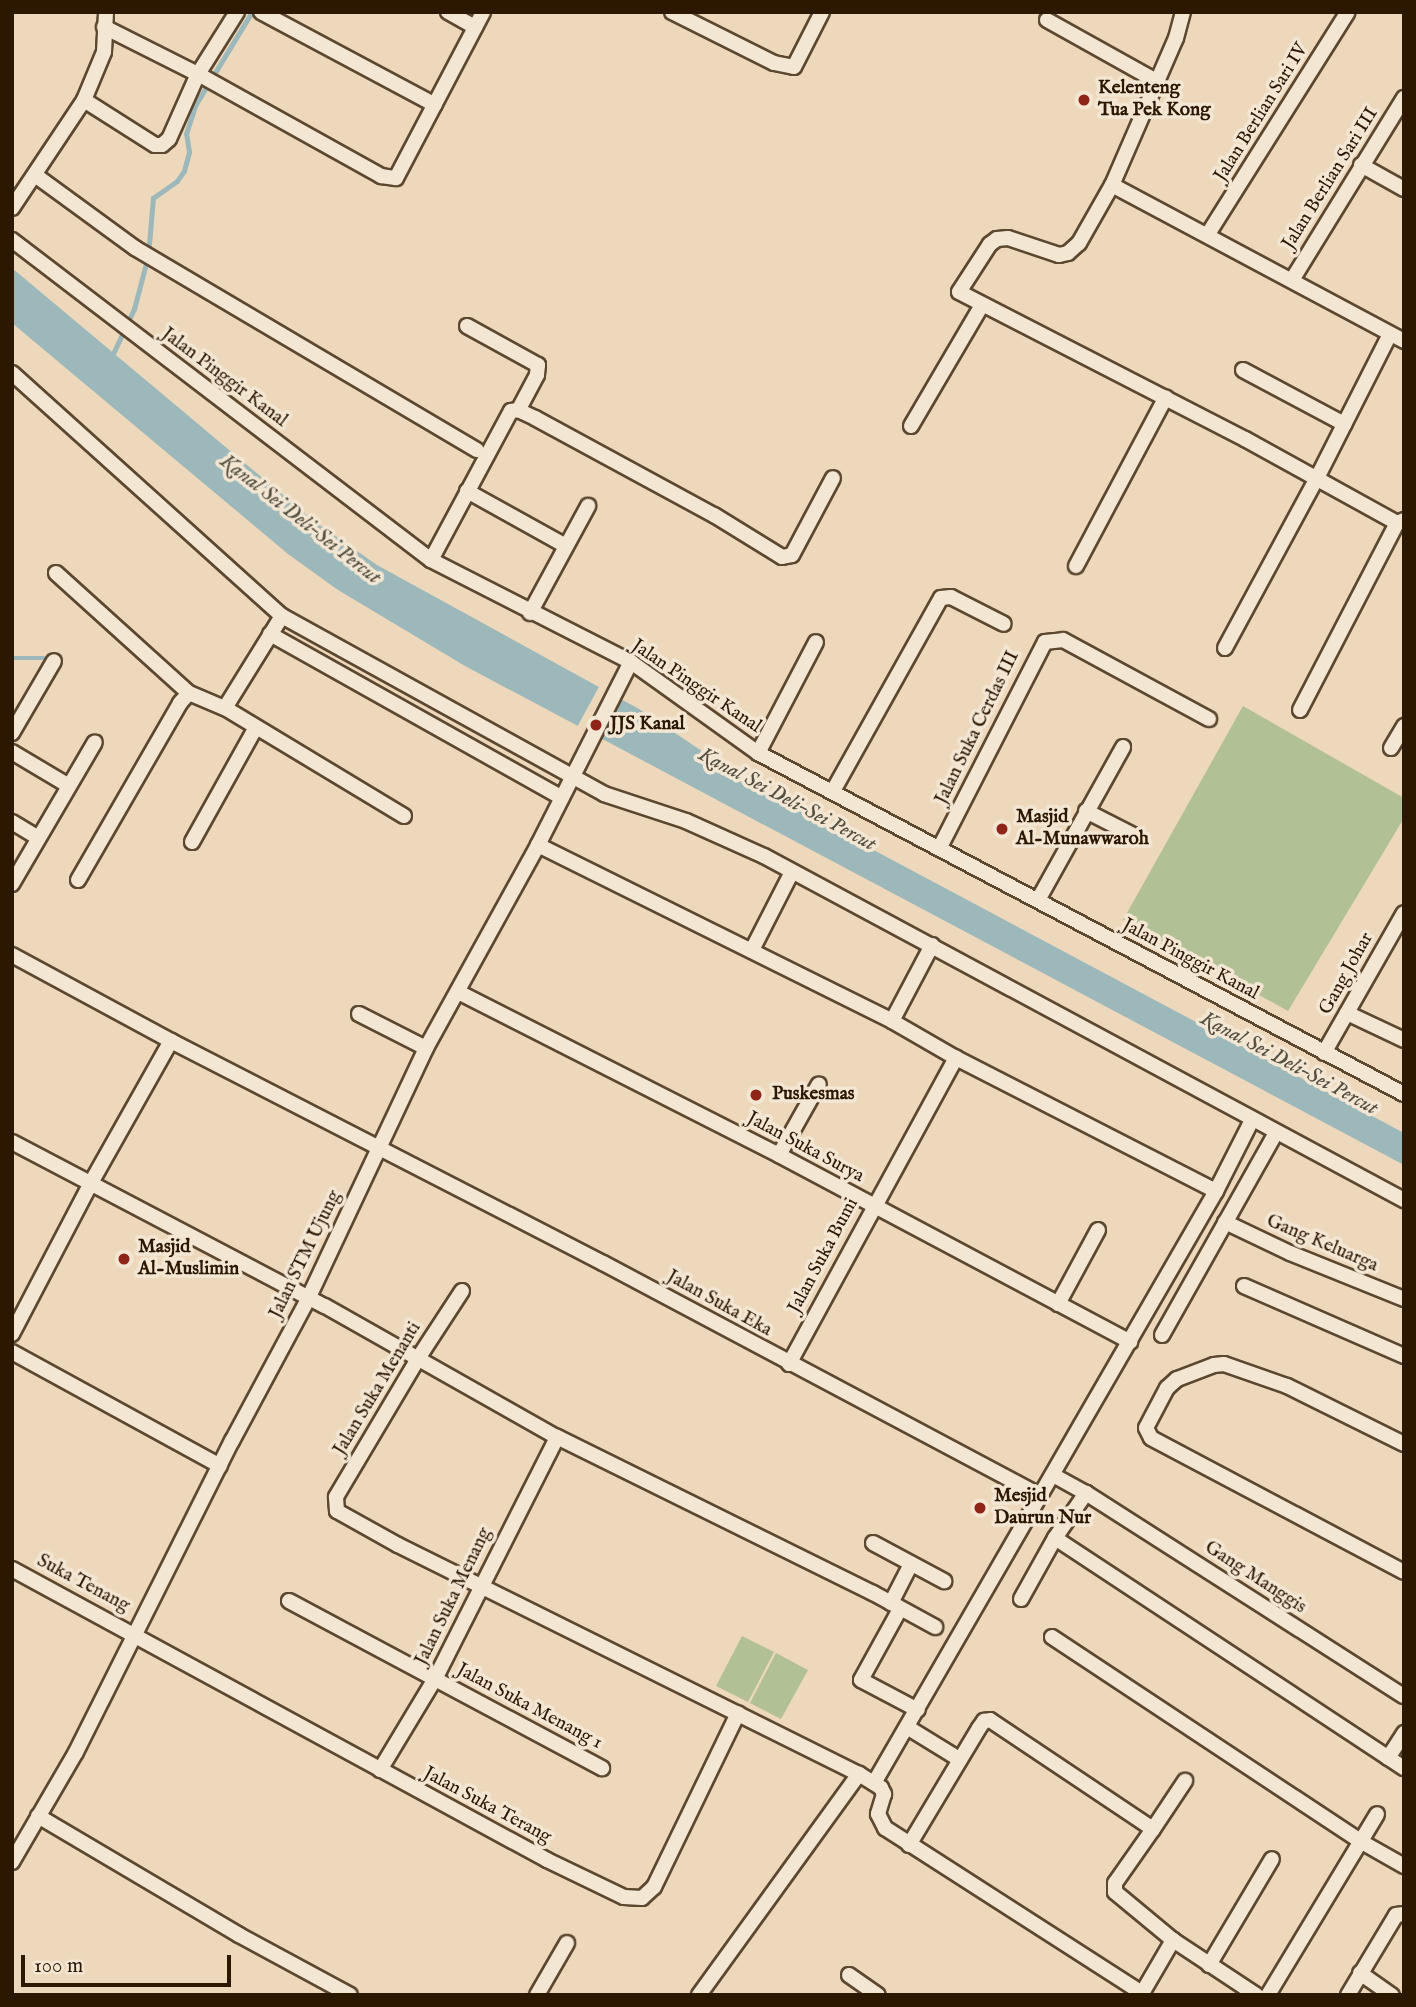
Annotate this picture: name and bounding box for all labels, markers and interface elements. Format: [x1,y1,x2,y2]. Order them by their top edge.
street label: Jalan Berlian Sari IV [1210,40,1314,186]
place label: Kelenteng Tua Pek Kong [1098,78,1210,122]
marker: Kelenteng Tua Pek Kong [1076,92,1092,108]
street label: Jalan Berlian Sari III [1278,104,1384,254]
street label: Jalan Pinggir Kanal [157,323,291,433]
water label: Kanal Sei Deli–Sei Percut [215,449,385,591]
street label: Jalan Pinggir Kanal [627,635,765,739]
street label: Jalan Suka Cerdas III [931,647,1025,809]
place label: JJS Kanal [610,714,685,736]
marker: JJS Kanal [588,717,604,733]
water label: Kanal Sei Deli–Sei Percut [694,743,880,857]
place label: Masjid Al-Munawwaroh [1016,807,1149,851]
marker: Masjid Al-Munawwaroh [994,821,1010,837]
street label: Jalan Pinggir Kanal [1118,914,1262,1006]
street label: Gang Johar [1315,929,1379,1019]
water label: Kanal Sei Deli–Sei Percut [1196,1007,1382,1121]
place label: Puskesmas [772,1084,855,1106]
marker: Puskesmas [746,1085,766,1105]
street label: Jalan Suka Surya [743,1108,867,1188]
street label: Jalan STM Ujung [265,1187,347,1323]
street label: Jalan Suka Bumi [784,1194,864,1318]
street label: Gang Keluarga [1263,1210,1381,1278]
place label: Masjid Al-Muslimin [138,1237,239,1281]
marker: Masjid Al-Muslimin [116,1251,132,1267]
street label: Jalan Suka Eka [662,1266,776,1342]
street label: Jalan Suka Menanti [329,1318,427,1460]
place label: Mesjid Daurun Nur [994,1486,1091,1530]
marker: Mesjid Daurun Nur [972,1500,988,1516]
street label: Jalan Suka Menang [411,1524,497,1670]
street label: Gang Manggis [1200,1537,1310,1619]
street label: Suka Tenang [33,1550,133,1618]
street label: Jalan Suka Menang 1 [452,1659,606,1755]
street label: Jalan Suka Terang [419,1763,555,1849]
scale bar [24,1940,234,1984]
text: 100 m [34,1953,83,1980]

